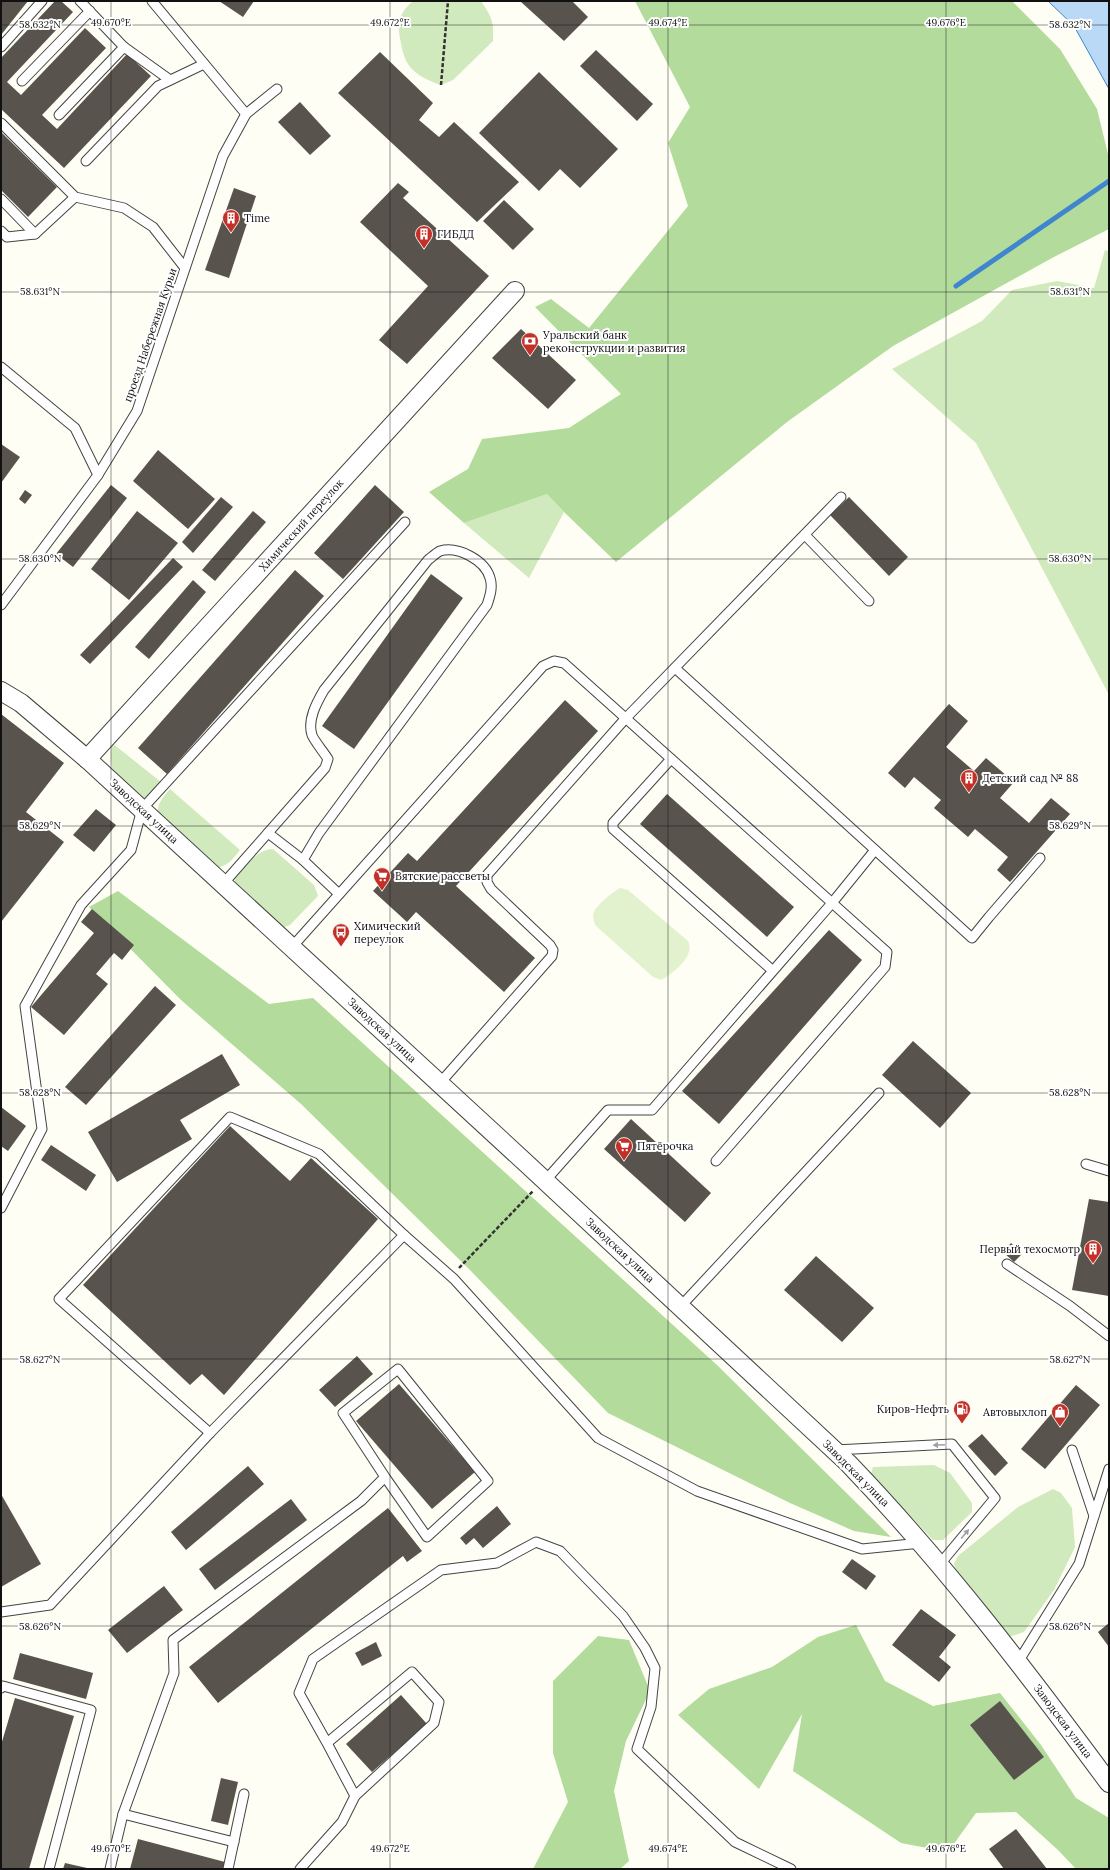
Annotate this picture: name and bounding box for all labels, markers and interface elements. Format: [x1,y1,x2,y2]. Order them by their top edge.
text: 49.670°E [91,16,131,29]
text: 49.672°E [370,16,410,29]
text: 49.674°E [648,16,688,29]
text: 49.676°E [926,16,966,29]
text: 58.632°N [19,18,61,31]
text: 58.632°N [1049,18,1091,31]
building icon: Time [221,208,241,233]
place label: Time [244,211,270,225]
building icon: ГИБДД [414,224,434,249]
place label: ГИБДД [437,227,474,241]
street label: проезд Набережная Курьи [120,266,180,404]
text: 58.631°N [20,285,60,298]
text: 58.631°N [1050,285,1090,298]
place label: Уральский банк реконструкции и развития [542,328,686,355]
bank icon: Уральский банк реконструкции и развития [520,331,540,356]
street label: Химический переулок [256,476,346,574]
text: 58.630°N [19,552,62,565]
text: 58.630°N [1049,552,1092,565]
building icon: Детский сад № 88 [959,768,979,793]
place label: Детский сад № 88 [982,771,1078,785]
street label: Заводская улица [107,776,182,847]
text: 58.629°N [19,819,61,832]
text: 58.629°N [1049,819,1091,832]
supermarket icon: Вятские рассветы [372,866,392,891]
place label: Вятские рассветы [395,869,490,883]
place label: Химический переулок [354,919,421,946]
bus stop icon: Химический переулок [331,922,351,947]
street label: Заводская улица [345,995,420,1066]
text: 58.628°N [19,1086,61,1099]
text: 58.628°N [1049,1086,1091,1099]
supermarket icon: Пятёрочка [614,1136,634,1161]
place label: Пятёрочка [637,1139,694,1153]
street label: Заводская улица [583,1215,658,1286]
building icon: Первый техосмотр [1083,1239,1103,1264]
place label: Первый техосмотр [980,1242,1080,1256]
text: 58.627°N [20,1353,61,1366]
text: 58.627°N [1050,1353,1091,1366]
fuel station icon: Киров-Нефть [952,1399,972,1424]
place label: Киров-Нефть [877,1402,949,1416]
shop icon: Автовыхлоп [1050,1402,1070,1427]
place label: Автовыхлоп [982,1405,1047,1419]
street label: Заводская улица [820,1437,893,1510]
one-way arrow [932,1442,945,1448]
one-way arrow [960,1529,969,1540]
text: 58.626°N [19,1620,61,1633]
text: 58.626°N [1049,1620,1091,1633]
street label: Заводская улица [1031,1681,1096,1761]
text: 49.670°E [91,1842,131,1855]
text: 49.672°E [370,1842,410,1855]
text: 49.674°E [648,1842,688,1855]
text: 49.676°E [926,1842,966,1855]

